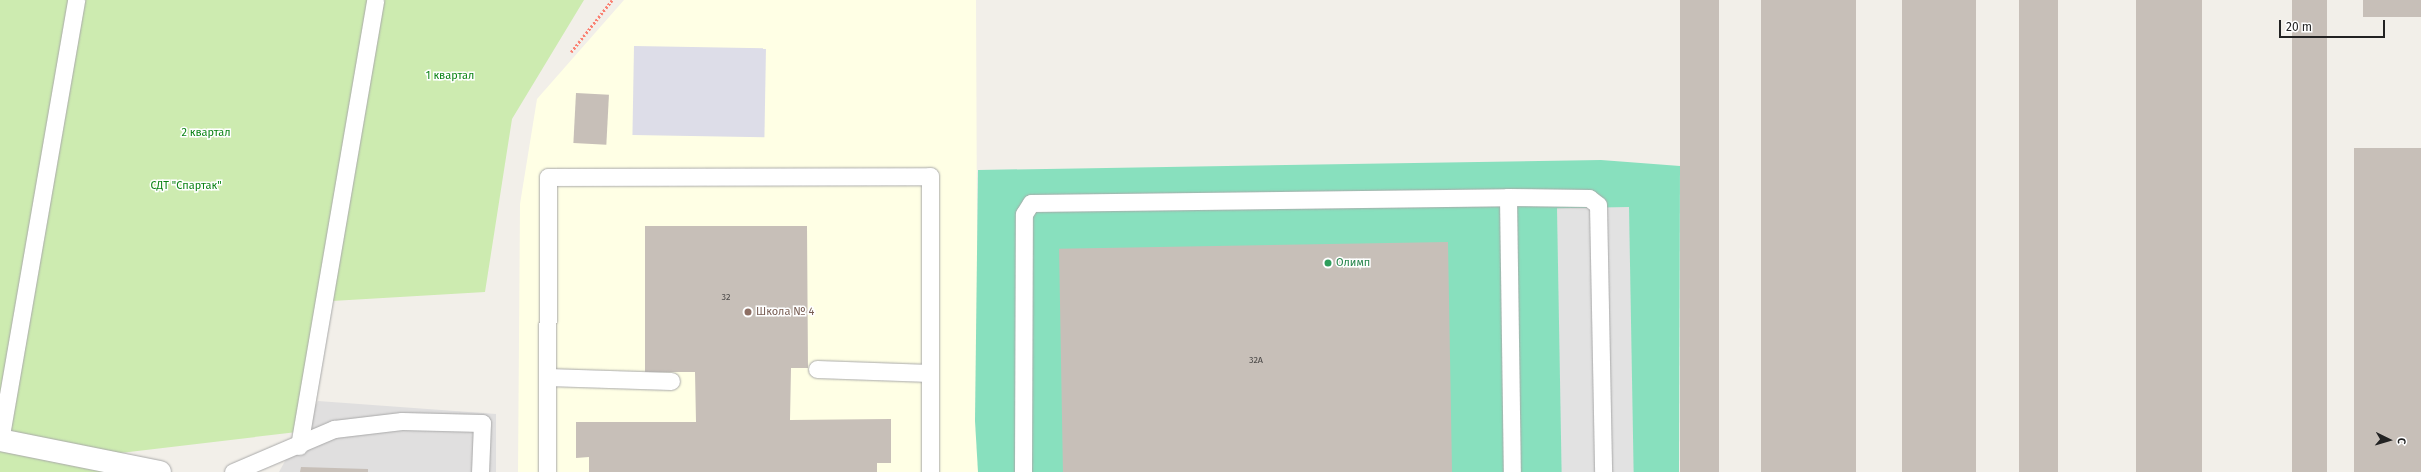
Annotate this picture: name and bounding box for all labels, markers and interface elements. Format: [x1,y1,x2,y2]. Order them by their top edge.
scale bar [2281,12,2387,38]
text: 20 m [2286,20,2312,34]
park label: 1 квартал [426,69,474,83]
park label: 2 квартал [181,126,231,140]
park label: СДТ "Спартак" [150,179,222,193]
place label: Олимп [1336,256,1370,270]
marker: Олимп [1323,258,1333,268]
house number: 32 [722,292,730,302]
place label: Школа № 4 [756,305,814,319]
marker: Школа № 4 [743,307,753,317]
house number: 32А [1249,355,1263,365]
north arrow [2369,420,2409,460]
text: С [2395,437,2408,445]

